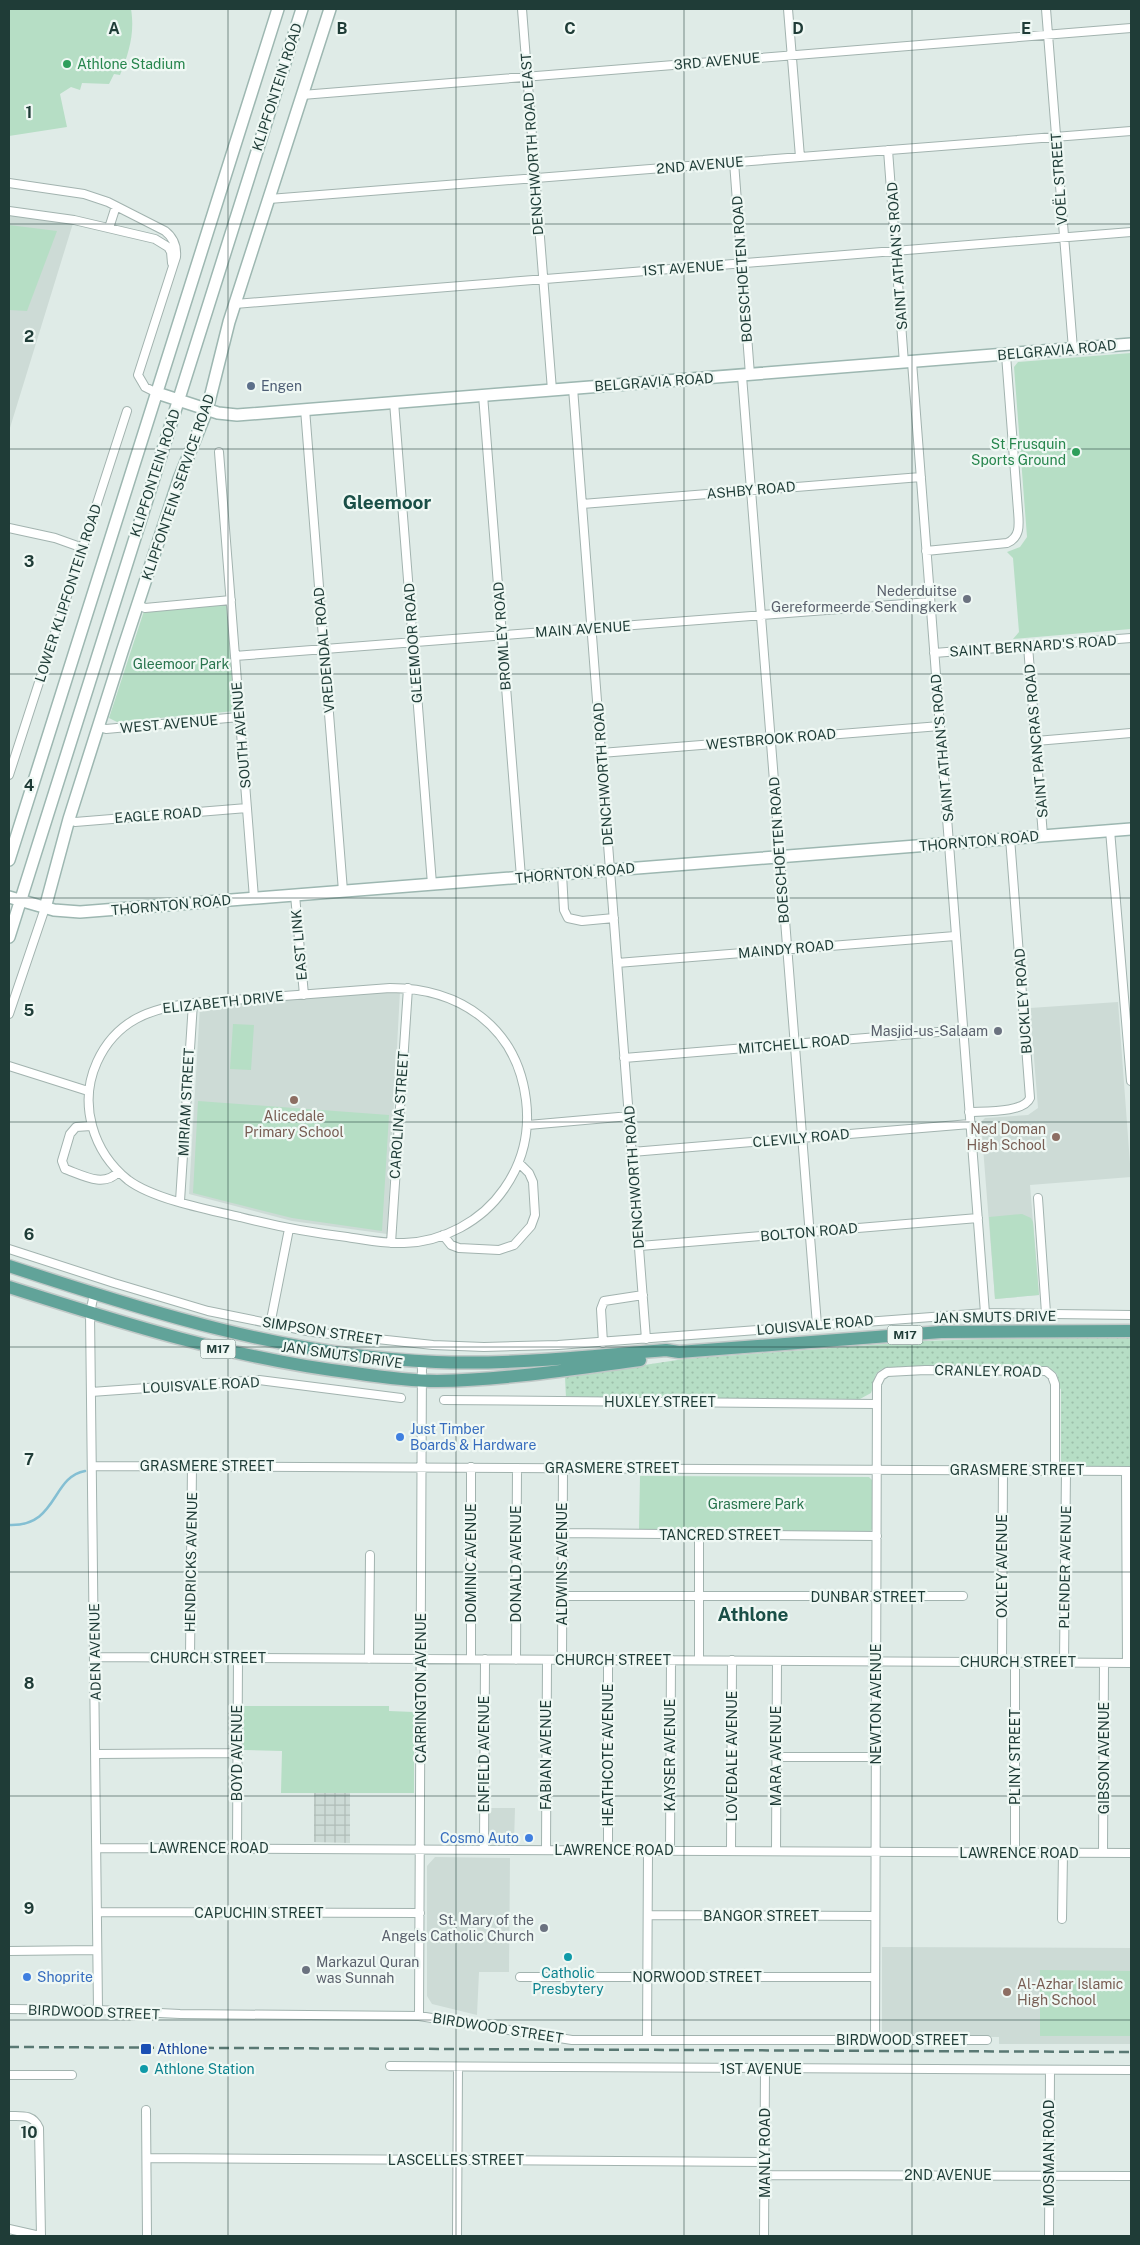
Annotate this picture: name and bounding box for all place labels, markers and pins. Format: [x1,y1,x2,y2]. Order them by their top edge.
place label: Athlone Stadium [77,56,185,72]
marker: Athlone Stadium [61,58,73,70]
place label: Engen [261,378,302,394]
marker: Engen [245,380,257,392]
place label: St Frusquin Sports Ground [971,436,1066,468]
marker: St Frusquin Sports Ground [1070,446,1082,458]
place label: Nederduitse Gereformeerde Sendingkerk [771,583,957,615]
marker: Nederduitse Gereformeerde Sendingkerk [961,593,973,605]
place label: Masjid-us-Salaam [870,1023,988,1039]
marker: Masjid-us-Salaam [992,1025,1004,1037]
marker: Alicedale Primary School [288,1094,300,1106]
place label: Alicedale Primary School [244,1108,344,1140]
place label: Ned Doman High School [967,1121,1046,1153]
marker: Ned Doman High School [1050,1131,1062,1143]
place label: Just Timber Boards & Hardware [410,1421,536,1453]
marker: Just Timber Boards & Hardware [394,1431,406,1443]
place label: Cosmo Auto [440,1830,519,1846]
marker: Cosmo Auto [523,1832,535,1844]
place label: St. Mary of the Angels Catholic Church [381,1912,534,1944]
marker: St. Mary of the Angels Catholic Church [538,1922,550,1934]
marker: Catholic Presbytery [562,1951,574,1963]
place label: Markazul Quran was Sunnah [316,1954,419,1986]
marker: Markazul Quran was Sunnah [300,1964,312,1976]
place label: Catholic Presbytery [532,1965,604,1997]
place label: Shoprite [37,1969,93,1985]
marker: Shoprite [21,1971,33,1983]
place label: Al-Azhar Islamic High School [1017,1976,1123,2008]
marker: Al-Azhar Islamic High School [1001,1986,1013,1998]
place label: Athlone [157,2041,208,2057]
marker: Athlone [139,2042,153,2056]
place label: Athlone Station [154,2061,255,2077]
marker: Athlone Station [138,2063,150,2075]

